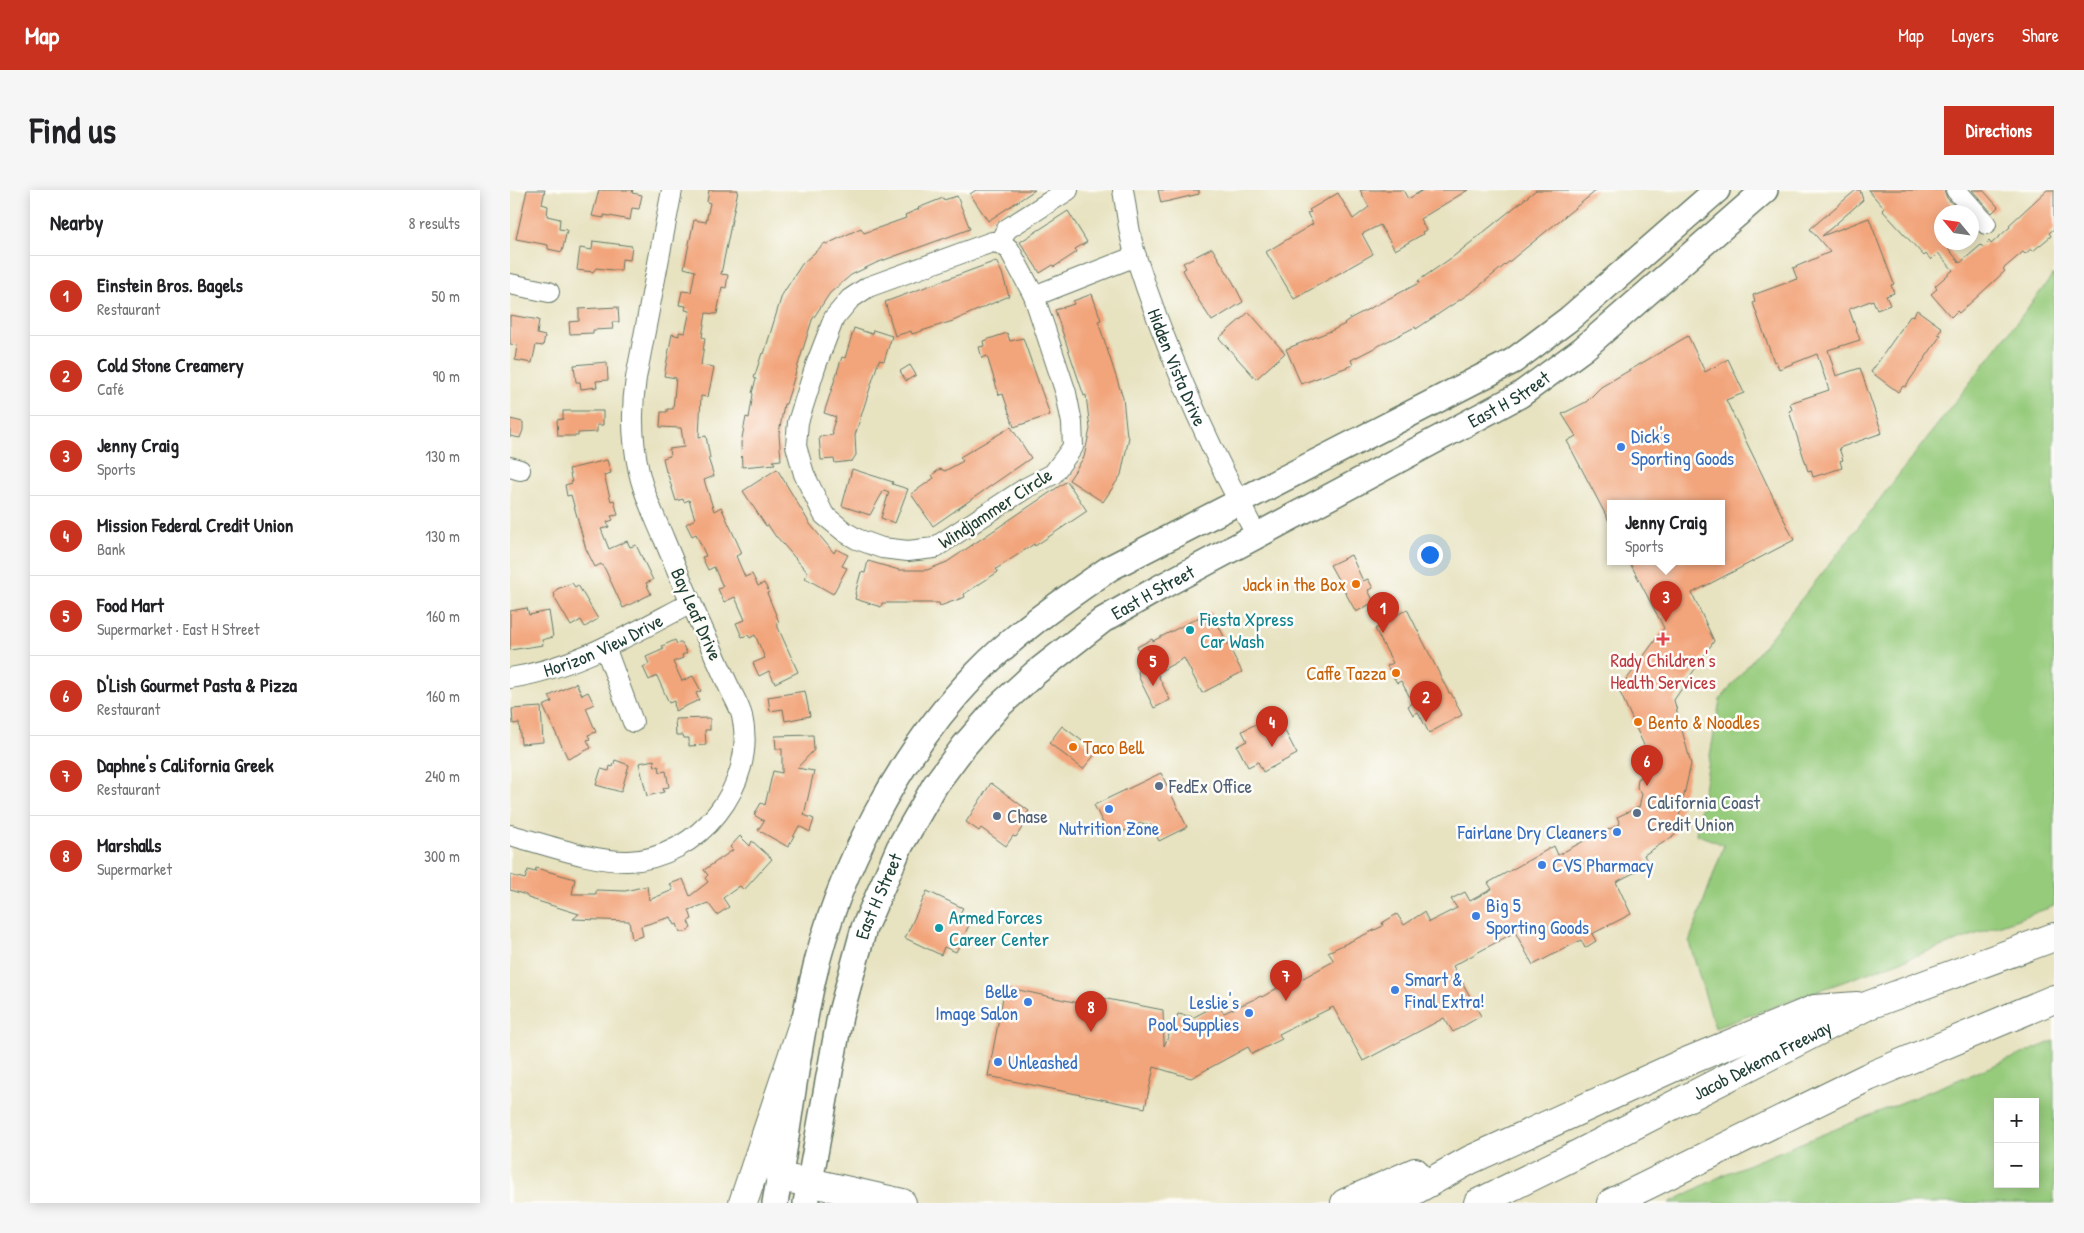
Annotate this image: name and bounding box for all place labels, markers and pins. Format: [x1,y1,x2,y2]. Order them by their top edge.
place label: Dick's Sporting Goods [1631,423,1734,471]
marker: Dick's Sporting Goods [1615,441,1627,453]
place label: Jack in the Box [1242,571,1346,597]
marker: Jack in the Box [1350,578,1362,590]
pin: 3 [1650,581,1682,622]
pin: 1 [1367,592,1399,633]
place label: Fiesta Xpress Car Wash [1199,606,1294,654]
marker: Fiesta Xpress Car Wash [1184,624,1196,636]
marker: Rady Children's Health Services [1656,632,1670,646]
pin: 5 [1137,645,1169,686]
place label: Rady Children's Health Services [1610,647,1716,695]
place label: Caffe Tazza [1306,660,1387,686]
marker: Caffe Tazza [1390,667,1402,679]
pin: 2 [1410,681,1442,722]
pin: 4 [1256,706,1288,747]
place label: Bento & Noodles [1648,709,1760,735]
marker: Bento & Noodles [1632,716,1644,728]
place label: Taco Bell [1083,734,1145,760]
marker: Taco Bell [1067,741,1079,753]
pin: 6 [1631,745,1663,786]
place label: FedEx Office [1168,773,1253,799]
marker: FedEx Office [1153,780,1165,792]
place label: California Coast Credit Union [1647,789,1760,837]
place label: Chase [1007,803,1048,829]
marker: Nutrition Zone [1103,803,1115,815]
marker: California Coast Credit Union [1631,807,1643,819]
marker: Chase [991,810,1003,822]
place label: Nutrition Zone [1059,815,1160,841]
place label: Fairlane Dry Cleaners [1457,819,1607,845]
marker: Fairlane Dry Cleaners [1611,826,1623,838]
place label: CVS Pharmacy [1552,852,1654,878]
marker: CVS Pharmacy [1536,859,1548,871]
place label: Big 5 Sporting Goods [1486,892,1589,940]
place label: Armed Forces Career Center [949,904,1050,952]
marker: Big 5 Sporting Goods [1470,910,1482,922]
marker: Armed Forces Career Center [933,922,945,934]
pin: 7 [1270,960,1302,1001]
place label: Smart & Final Extra! [1404,966,1485,1014]
place label: Belle Image Salon [935,978,1018,1026]
marker: Smart & Final Extra! [1389,984,1401,996]
place label: Leslie's Pool Supplies [1148,989,1239,1037]
pin: 8 [1075,991,1107,1032]
marker: Belle Image Salon [1022,996,1034,1008]
marker: Leslie's Pool Supplies [1243,1007,1255,1019]
place label: Unleashed [1008,1049,1078,1075]
marker: Unleashed [992,1056,1004,1068]

